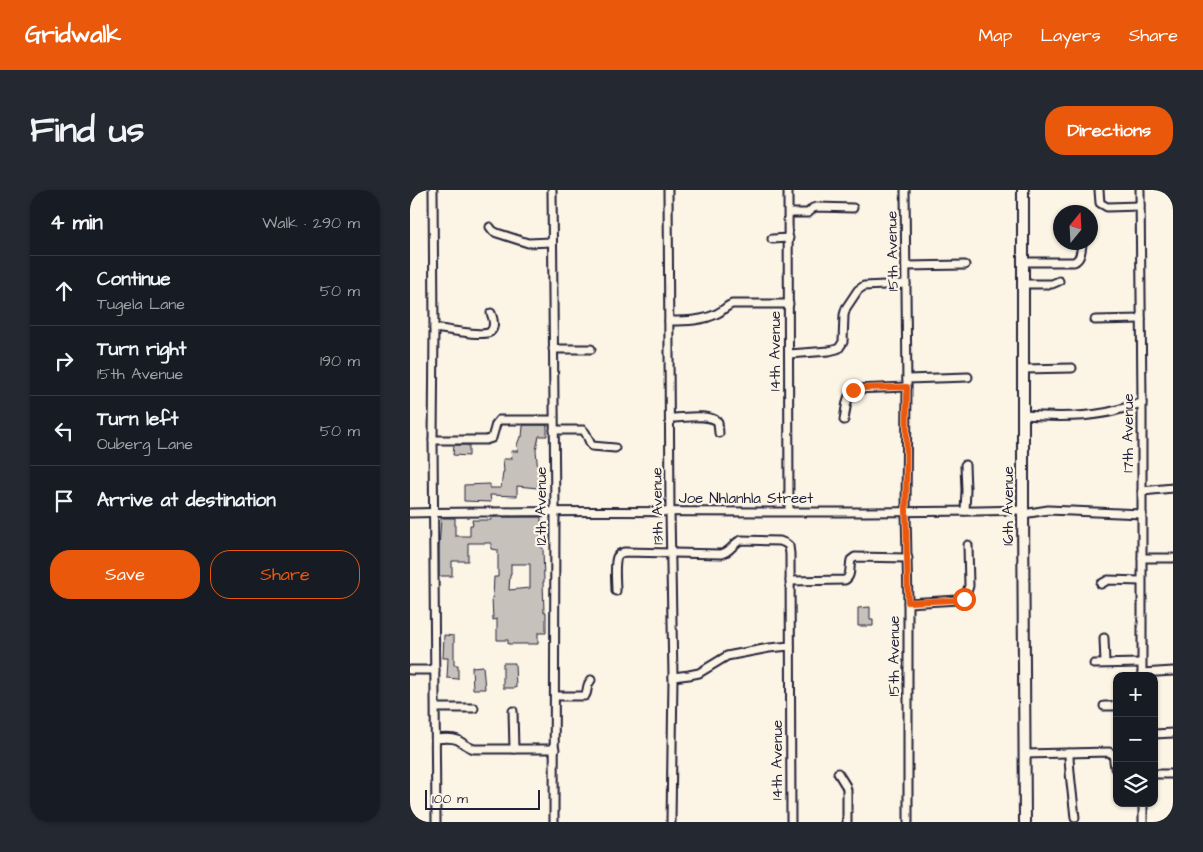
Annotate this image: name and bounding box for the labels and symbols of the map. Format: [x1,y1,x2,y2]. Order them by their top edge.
north arrow [1053,205,1098,250]
street label: 15th Avenue [881,210,904,292]
street label: 14th Avenue [765,311,786,391]
route end [842,379,865,402]
street label: 17th Avenue [1118,393,1139,473]
street label: 16th Avenue [998,466,1019,546]
street label: 12th Avenue [531,467,552,545]
street label: 13th Avenue [646,467,669,545]
street label: Joe Nhlanhla Street [679,488,813,509]
route start [953,588,976,611]
street label: 15th Avenue [884,616,905,696]
street label: 14th Avenue [767,720,788,800]
scale bar [425,787,540,810]

